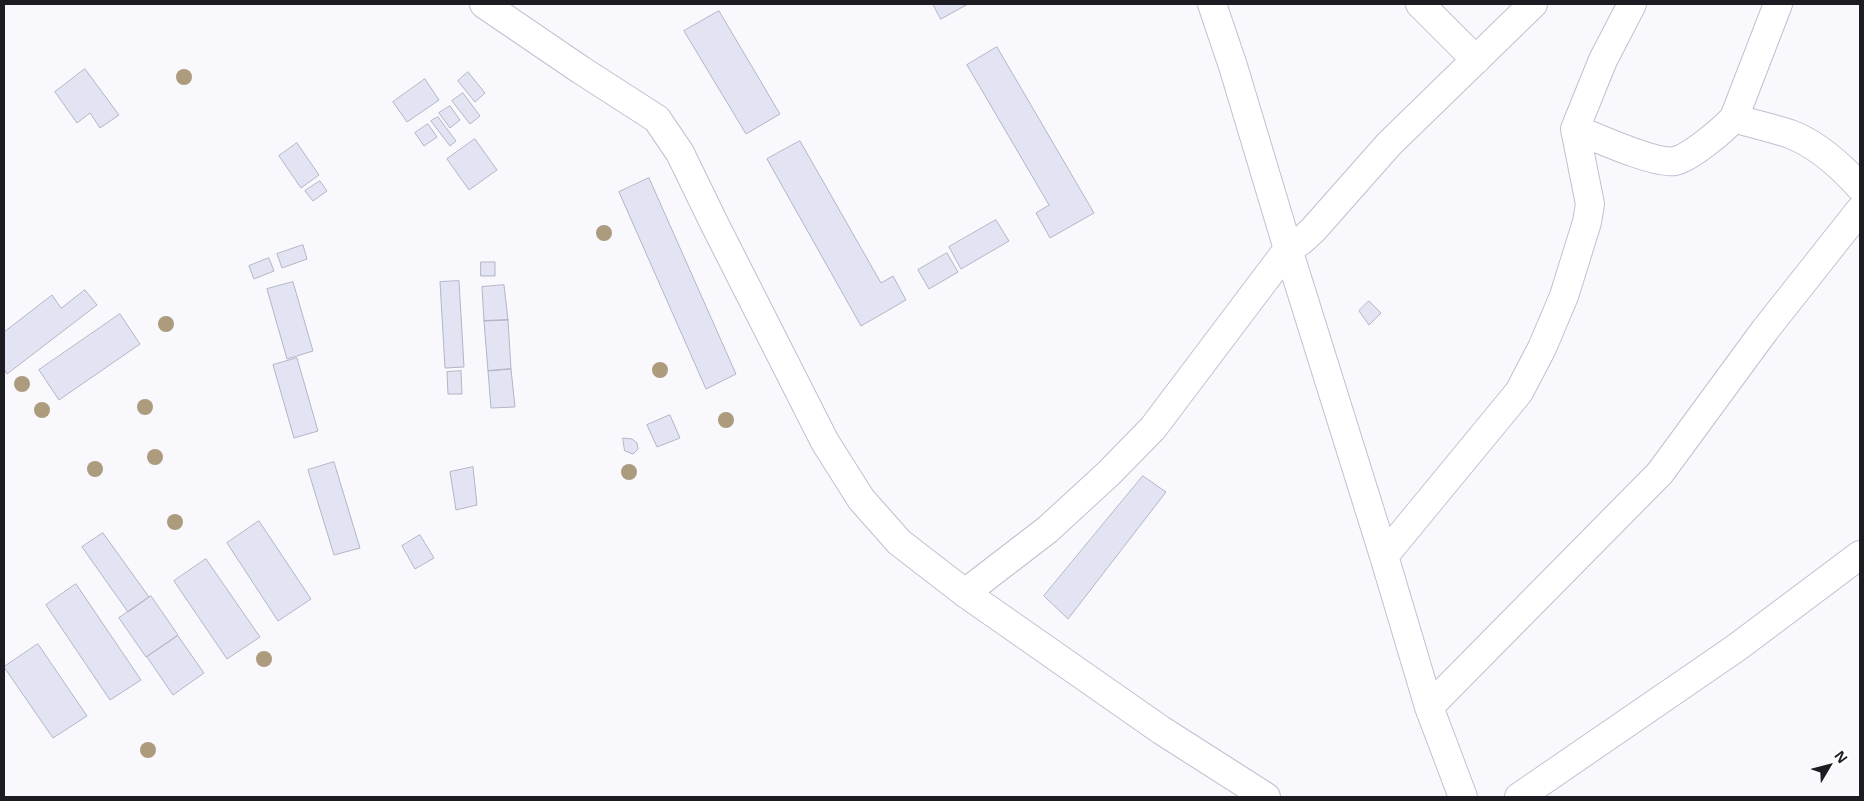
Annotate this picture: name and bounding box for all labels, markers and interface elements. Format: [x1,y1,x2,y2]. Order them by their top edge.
north arrow [1804,741,1854,791]
text: N [1830,746,1852,767]

